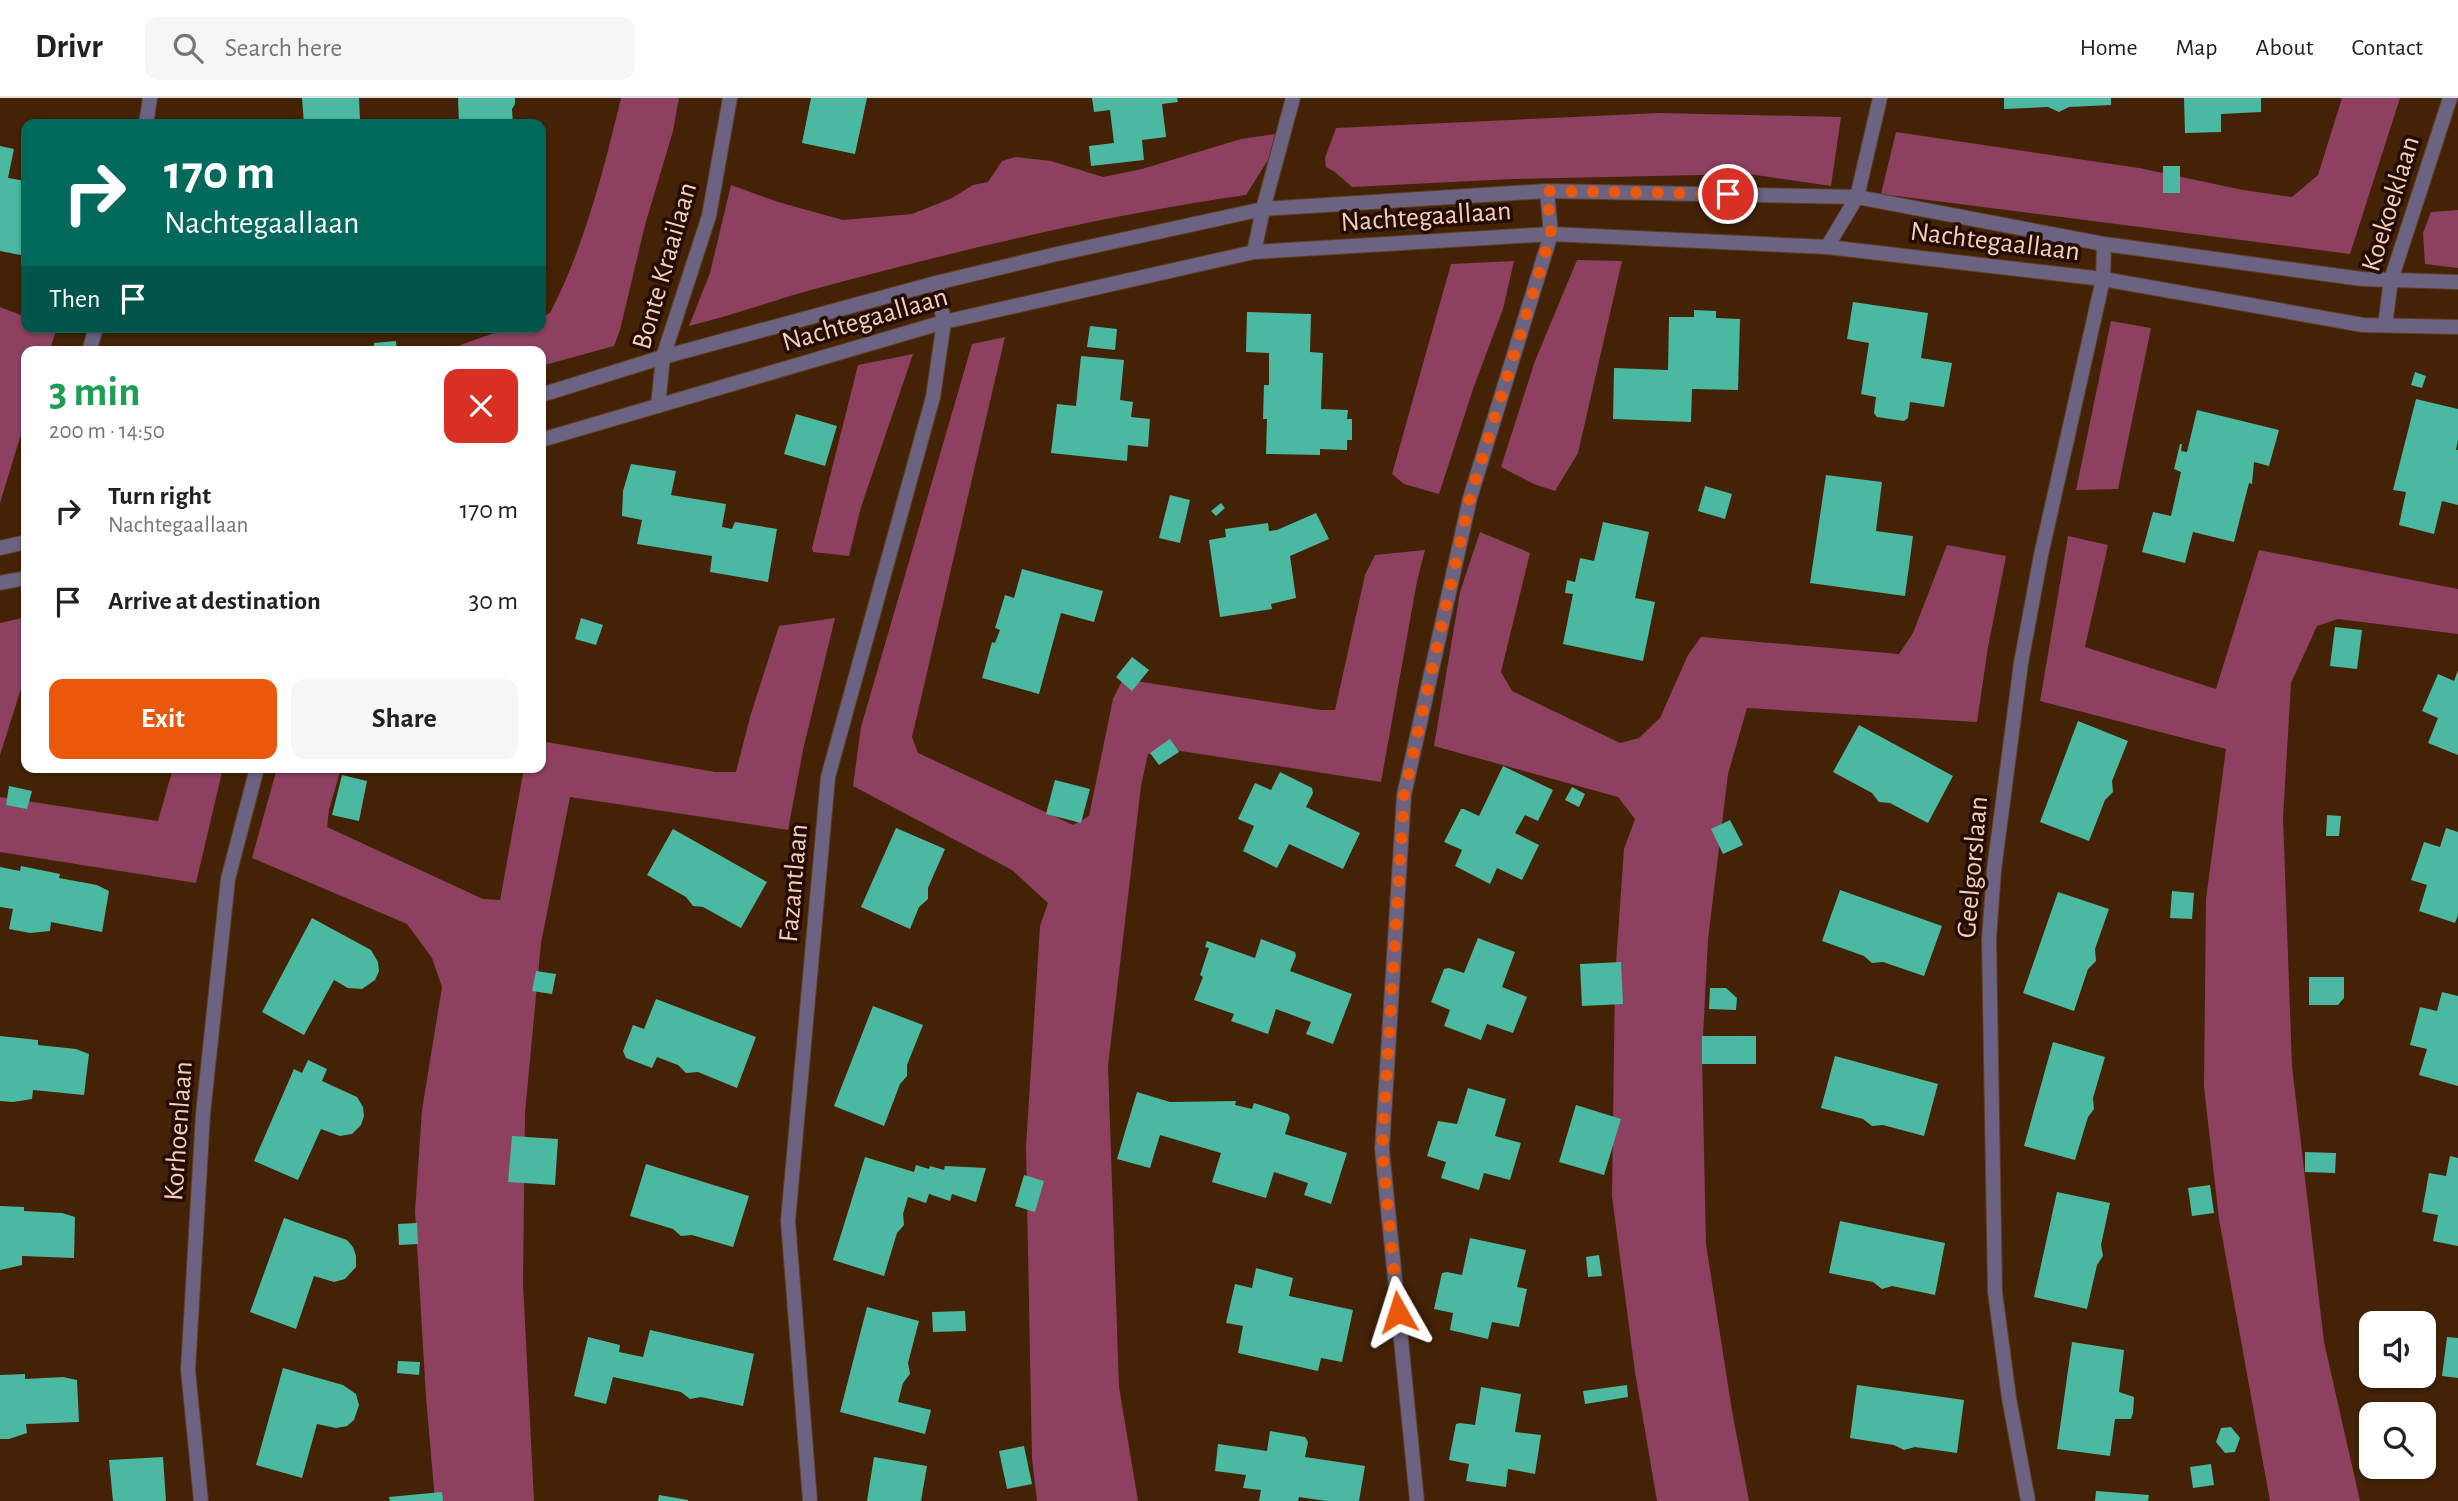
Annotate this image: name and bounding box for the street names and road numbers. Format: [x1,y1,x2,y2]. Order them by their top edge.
street label: Koekoeklaan [2357,133,2425,275]
street label: Bonte Kraailaan [628,179,702,353]
street label: Nachtegaallaan [1340,197,1512,237]
street label: Nachtegaallaan [1908,218,2082,266]
street label: Nachtegaallaan [779,283,951,357]
street label: Geelgorslaan [1953,795,1993,939]
street label: Fazantlaan [775,823,813,943]
street label: Korhoenlaan [160,1060,198,1202]

